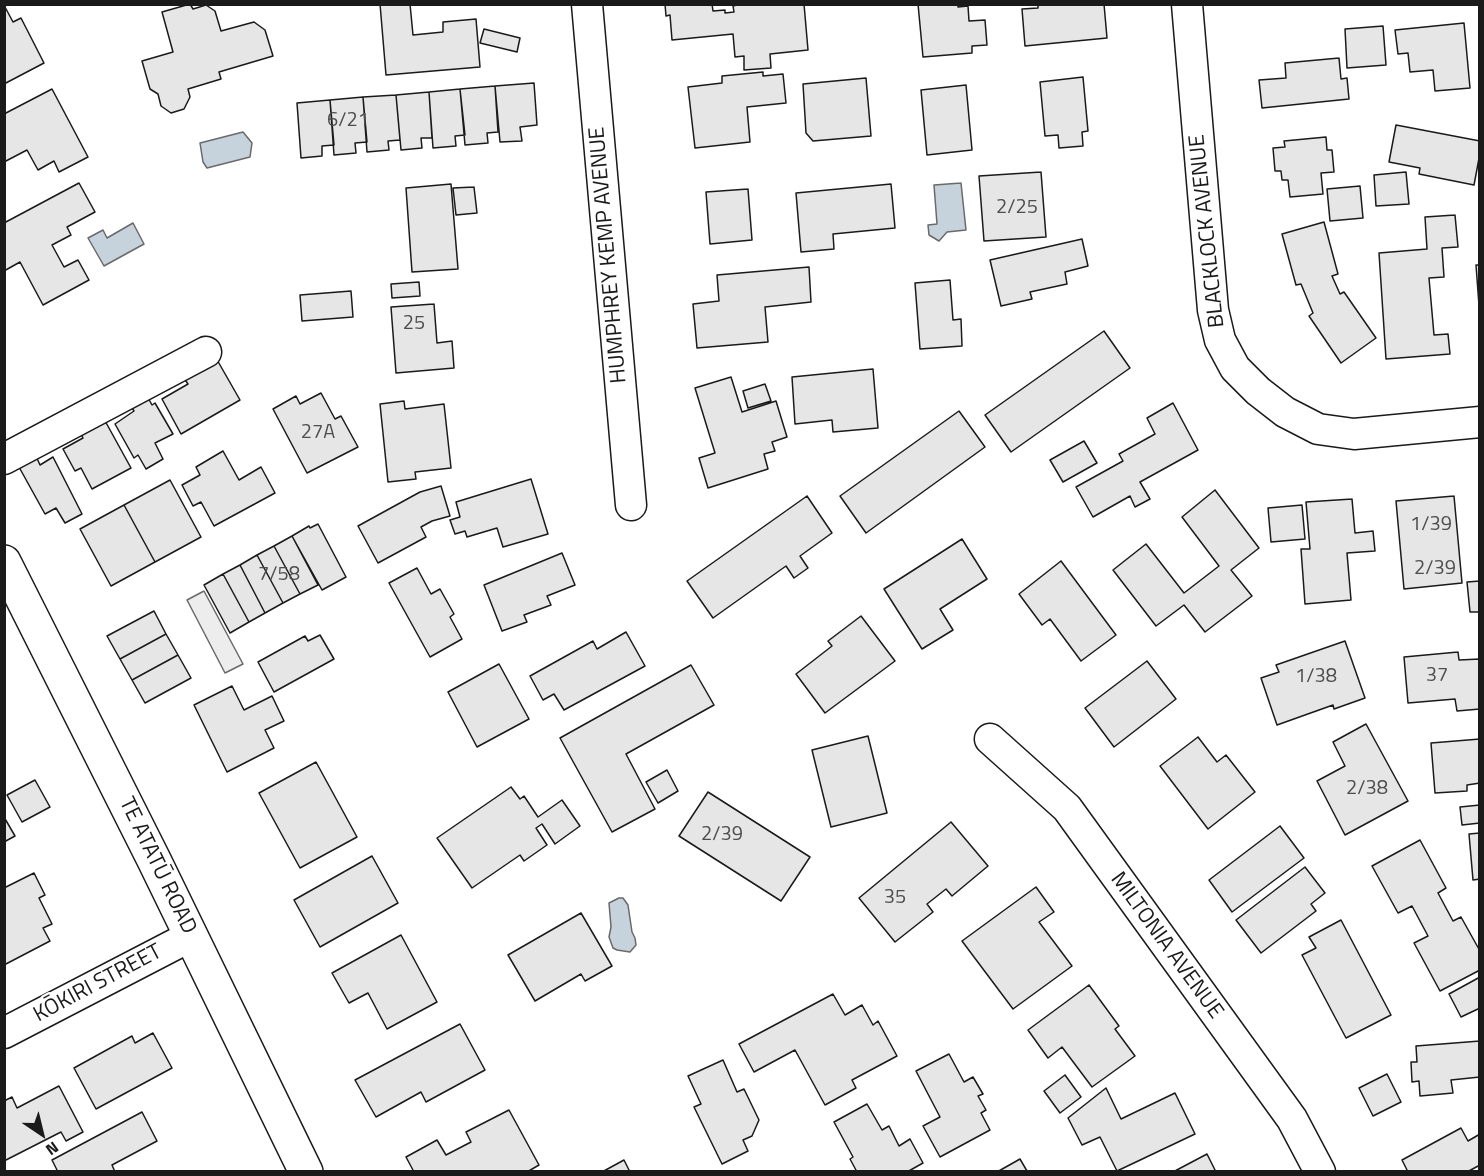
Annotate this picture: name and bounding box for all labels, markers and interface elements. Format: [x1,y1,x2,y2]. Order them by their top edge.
house number: 6/21 [327,109,369,133]
street label: HUMPHREY KEMP AVENUE [585,126,633,384]
street label: BLACKLOCK AVENUE [1185,133,1231,329]
house number: 2/25 [996,196,1038,220]
house number: 25 [403,312,425,336]
house number: 27A [301,421,335,445]
house number: 1/39 [1410,513,1452,537]
house number: 2/39 [1414,557,1456,581]
house number: 7/58 [258,563,300,587]
house number: 37 [1426,664,1448,688]
house number: 1/38 [1295,665,1337,689]
house number: 2/38 [1346,777,1388,801]
street label: TE ATATŪ ROAD [112,793,202,939]
house number: 2/39 [701,823,743,847]
street label: MILTONIA AVENUE [1104,867,1228,1025]
house number: 35 [884,886,906,910]
street label: KŌKIRI STREET [29,939,167,1029]
north arrow [12,1104,72,1164]
text: N [41,1136,64,1162]

